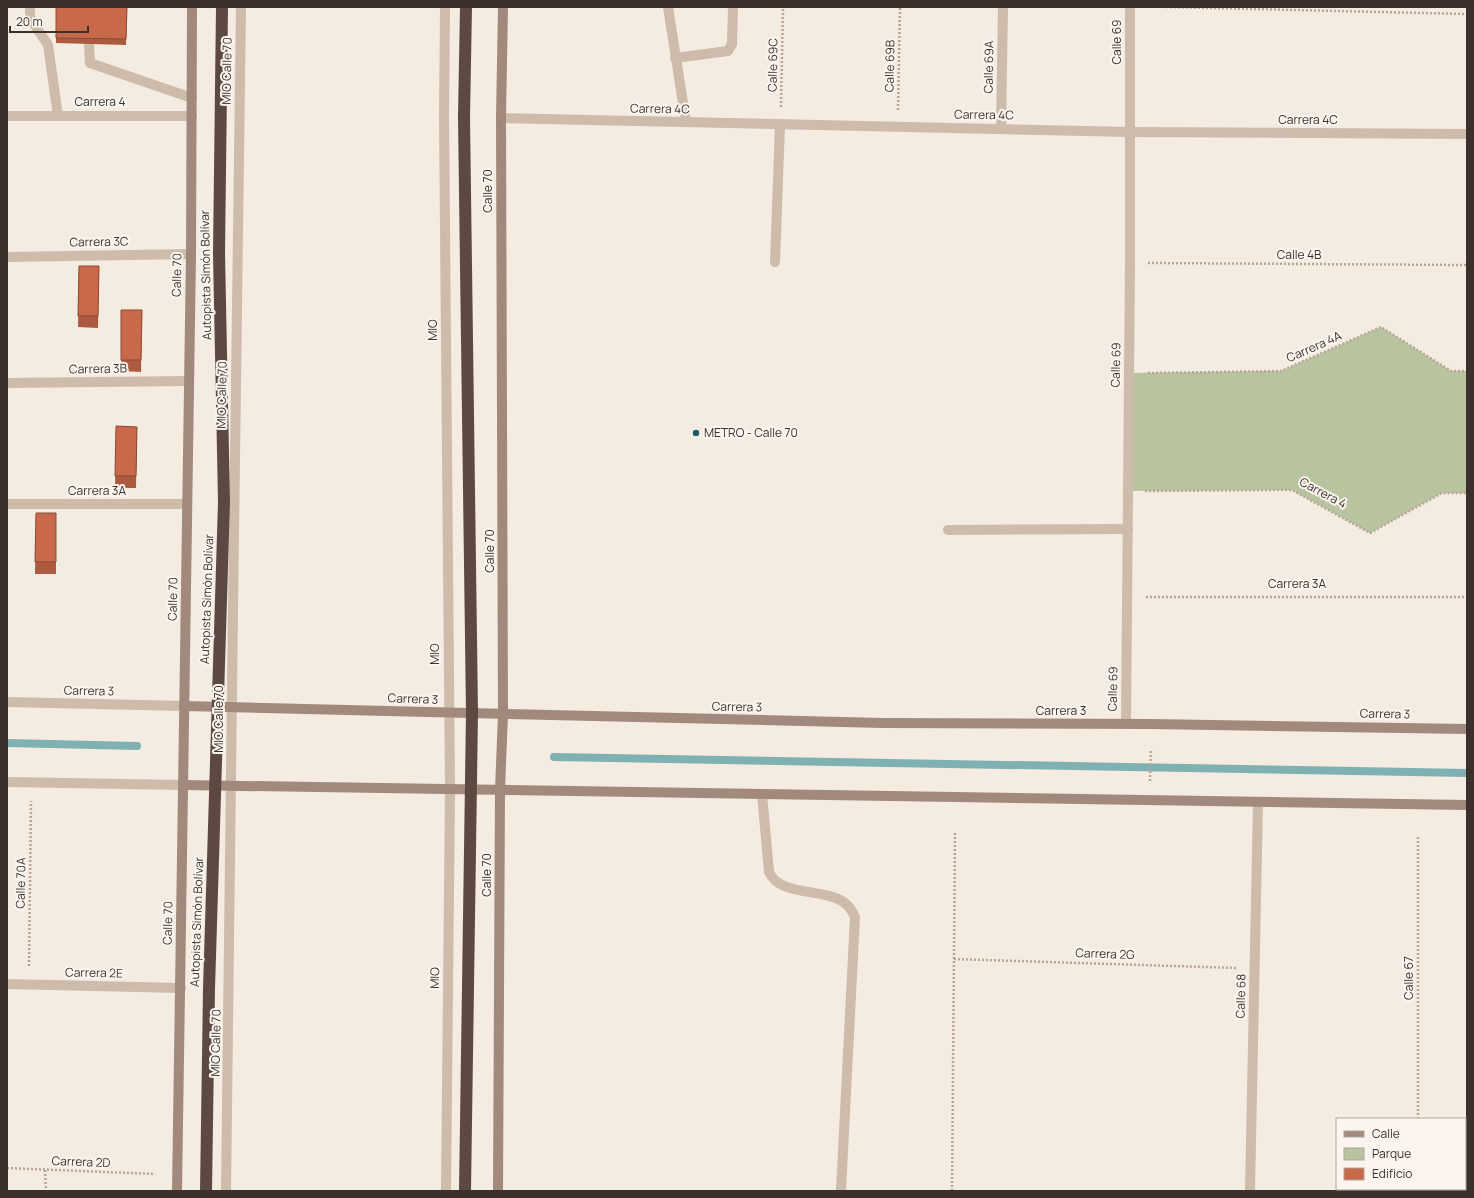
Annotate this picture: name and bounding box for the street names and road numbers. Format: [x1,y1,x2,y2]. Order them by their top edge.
street label: Calle 69 [1108,19,1125,65]
street label: MIO Calle 70 [217,37,236,105]
street label: Calle 69C [764,38,781,92]
street label: Calle 69B [881,40,898,92]
street label: Calle 69A [980,40,997,93]
street label: Carrera 4 [74,93,126,110]
street label: Carrera 4C [630,99,690,118]
street label: Carrera 4C [954,105,1014,124]
street label: Carrera 4C [1278,111,1338,128]
street label: Calle 70 [479,169,496,213]
street label: Autopista Simón Bolívar [196,209,215,340]
street label: Carrera 3C [69,232,129,251]
street label: Calle 4B [1277,246,1321,263]
street label: Calle 70 [168,253,185,297]
street label: MIO [424,319,441,341]
street label: Carrera 4A [1284,327,1344,366]
street label: Calle 69 [1107,342,1124,388]
street label: Carrera 3B [69,359,127,378]
street label: MIO Calle 70 [212,361,231,429]
street label: Carrera 4 [1297,473,1350,512]
street label: Carrera 3A [68,482,126,499]
street label: Calle 70 [481,529,498,573]
street label: Autopista Simón Bolívar [196,533,217,664]
street label: Carrera 3A [1268,575,1326,592]
street label: Calle 70 [164,577,181,621]
street label: MIO [426,643,443,665]
street label: Calle 69 [1104,666,1121,712]
street label: Carrera 3 [64,682,114,699]
street label: MIO Calle 70 [210,685,227,753]
street label: Carrera 3 [387,689,439,708]
street label: Carrera 3 [712,698,762,715]
street label: Carrera 3 [1036,702,1086,719]
street label: Carrera 3 [1360,705,1410,722]
street label: Calle 70 [478,853,495,897]
street label: Autopista Simón Bolívar [186,856,207,987]
street label: Calle 70A [12,857,29,909]
street label: Calle 70 [159,901,176,945]
street label: Carrera 2G [1075,944,1135,963]
street label: Calle 67 [1400,956,1417,1000]
street label: Carrera 2E [65,963,123,982]
street label: MIO [426,967,443,989]
street label: Calle 68 [1232,973,1249,1018]
street label: MIO Calle 70 [206,1009,225,1077]
street label: Carrera 2D [51,1152,111,1171]

